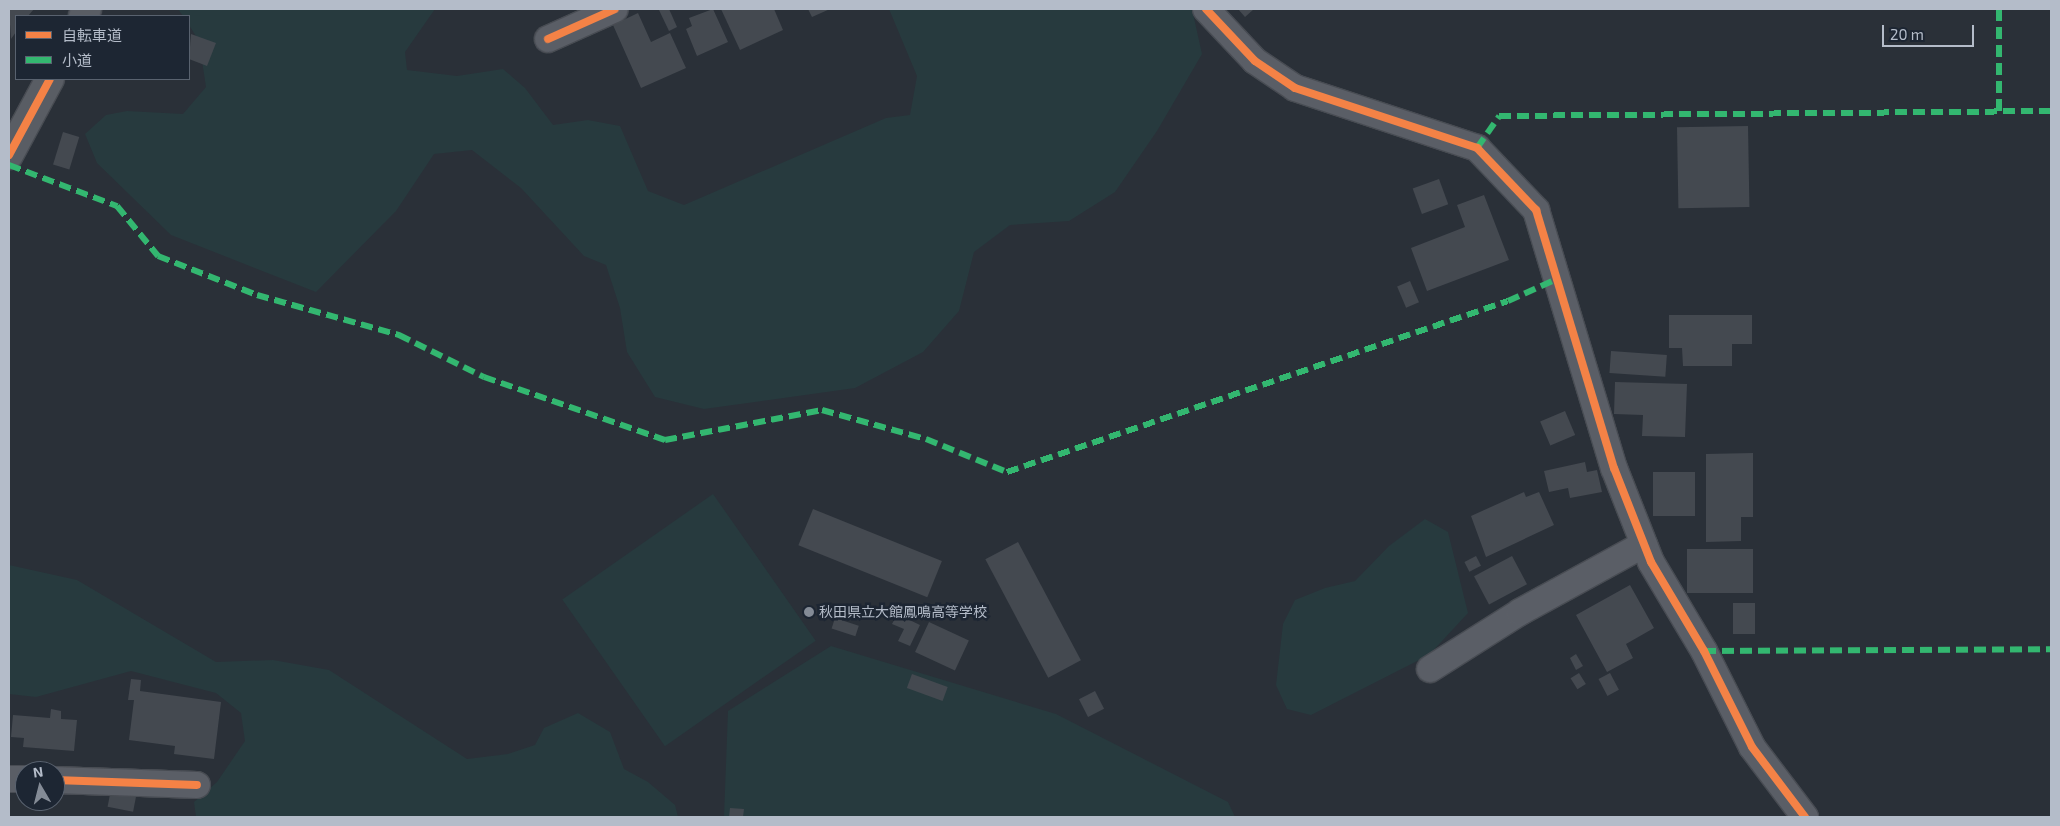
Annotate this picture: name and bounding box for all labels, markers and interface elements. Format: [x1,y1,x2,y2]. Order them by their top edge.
legend [15,15,190,80]
scale bar [1885,15,1978,47]
text: 20 m [1890,25,1924,43]
text: 自転車道 [62,26,122,44]
text: 小道 [62,51,92,69]
place label: 秋田県立大館鳳鳴高等学校 [819,604,987,620]
marker: 秋田県立大館鳳鳴高等学校 [803,606,815,618]
north arrow [15,761,65,811]
text: N [32,763,44,781]

